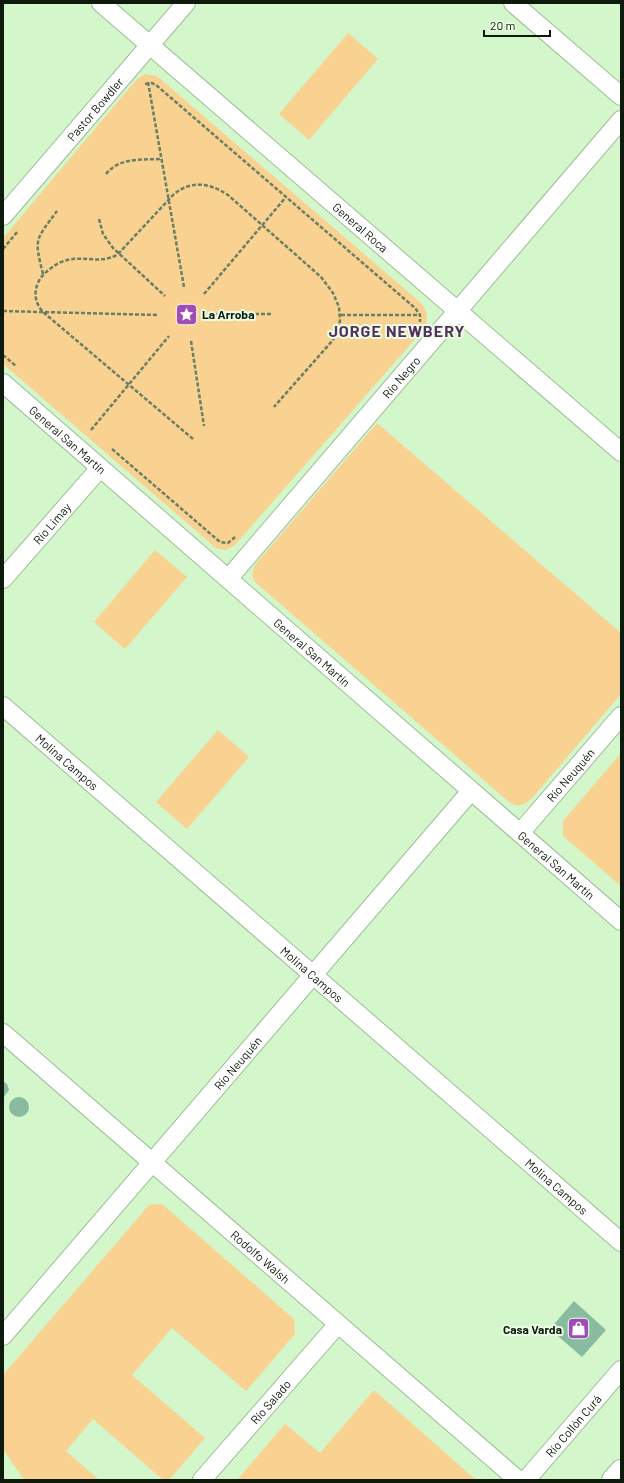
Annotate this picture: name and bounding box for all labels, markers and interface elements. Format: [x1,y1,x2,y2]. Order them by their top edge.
scale bar [484,12,550,38]
text: 20 m [490,18,516,32]
street label: Pastor Bowdler [64,74,126,144]
street label: General Roca [330,199,391,255]
place icon: La Arroba [174,301,200,327]
place label: La Arroba [202,307,255,321]
district label: JORGE NEWBERY [329,321,465,340]
street label: Río Negro [379,353,423,401]
street label: General San Martín [27,402,109,477]
street label: Río Limay [30,499,74,547]
street label: General San Martín [271,615,353,689]
street label: Molina Campos [33,731,101,793]
street label: Río Neuquén [544,745,597,804]
street label: General San Martín [515,828,598,902]
street label: Molina Campos [278,943,346,1005]
street label: Río Neuquén [211,1033,264,1092]
street label: Molina Campos [523,1155,591,1217]
street label: Rodolfo Walsh [228,1227,293,1286]
shop icon: Casa Varda [565,1316,591,1342]
place label: Casa Varda [503,1322,562,1336]
street label: Río Salado [247,1377,293,1427]
street label: Río Collón Curá [542,1392,604,1460]

